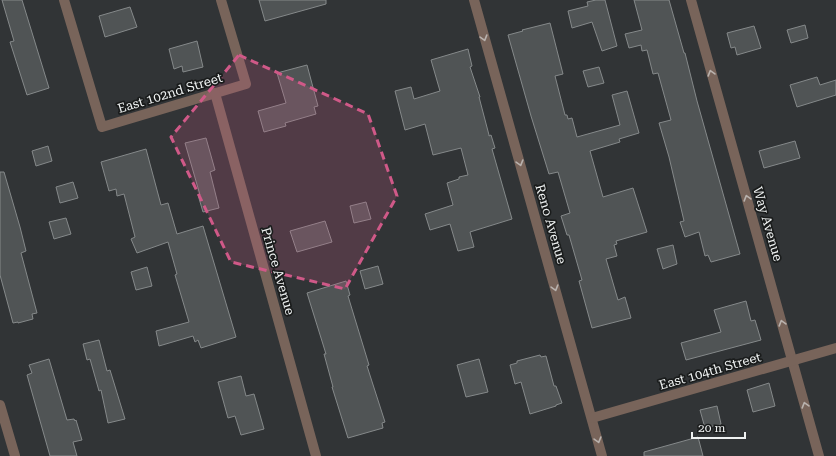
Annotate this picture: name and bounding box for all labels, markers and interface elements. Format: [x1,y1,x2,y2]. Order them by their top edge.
one-way arrow [479,34,488,41]
one-way arrow [708,69,716,76]
street label: East 102nd Street [116,70,224,116]
one-way arrow [515,159,523,166]
street label: Reno Avenue [532,182,570,266]
street label: Way Avenue [750,185,786,263]
one-way arrow [743,195,752,202]
street label: Prince Avenue [258,225,298,317]
one-way arrow [550,284,559,291]
one-way arrow [778,320,787,327]
street label: East 104th Street [657,349,763,393]
one-way arrow [801,402,810,409]
scale bar [692,414,745,440]
text: 20 m [698,421,725,435]
one-way arrow [593,436,602,443]

